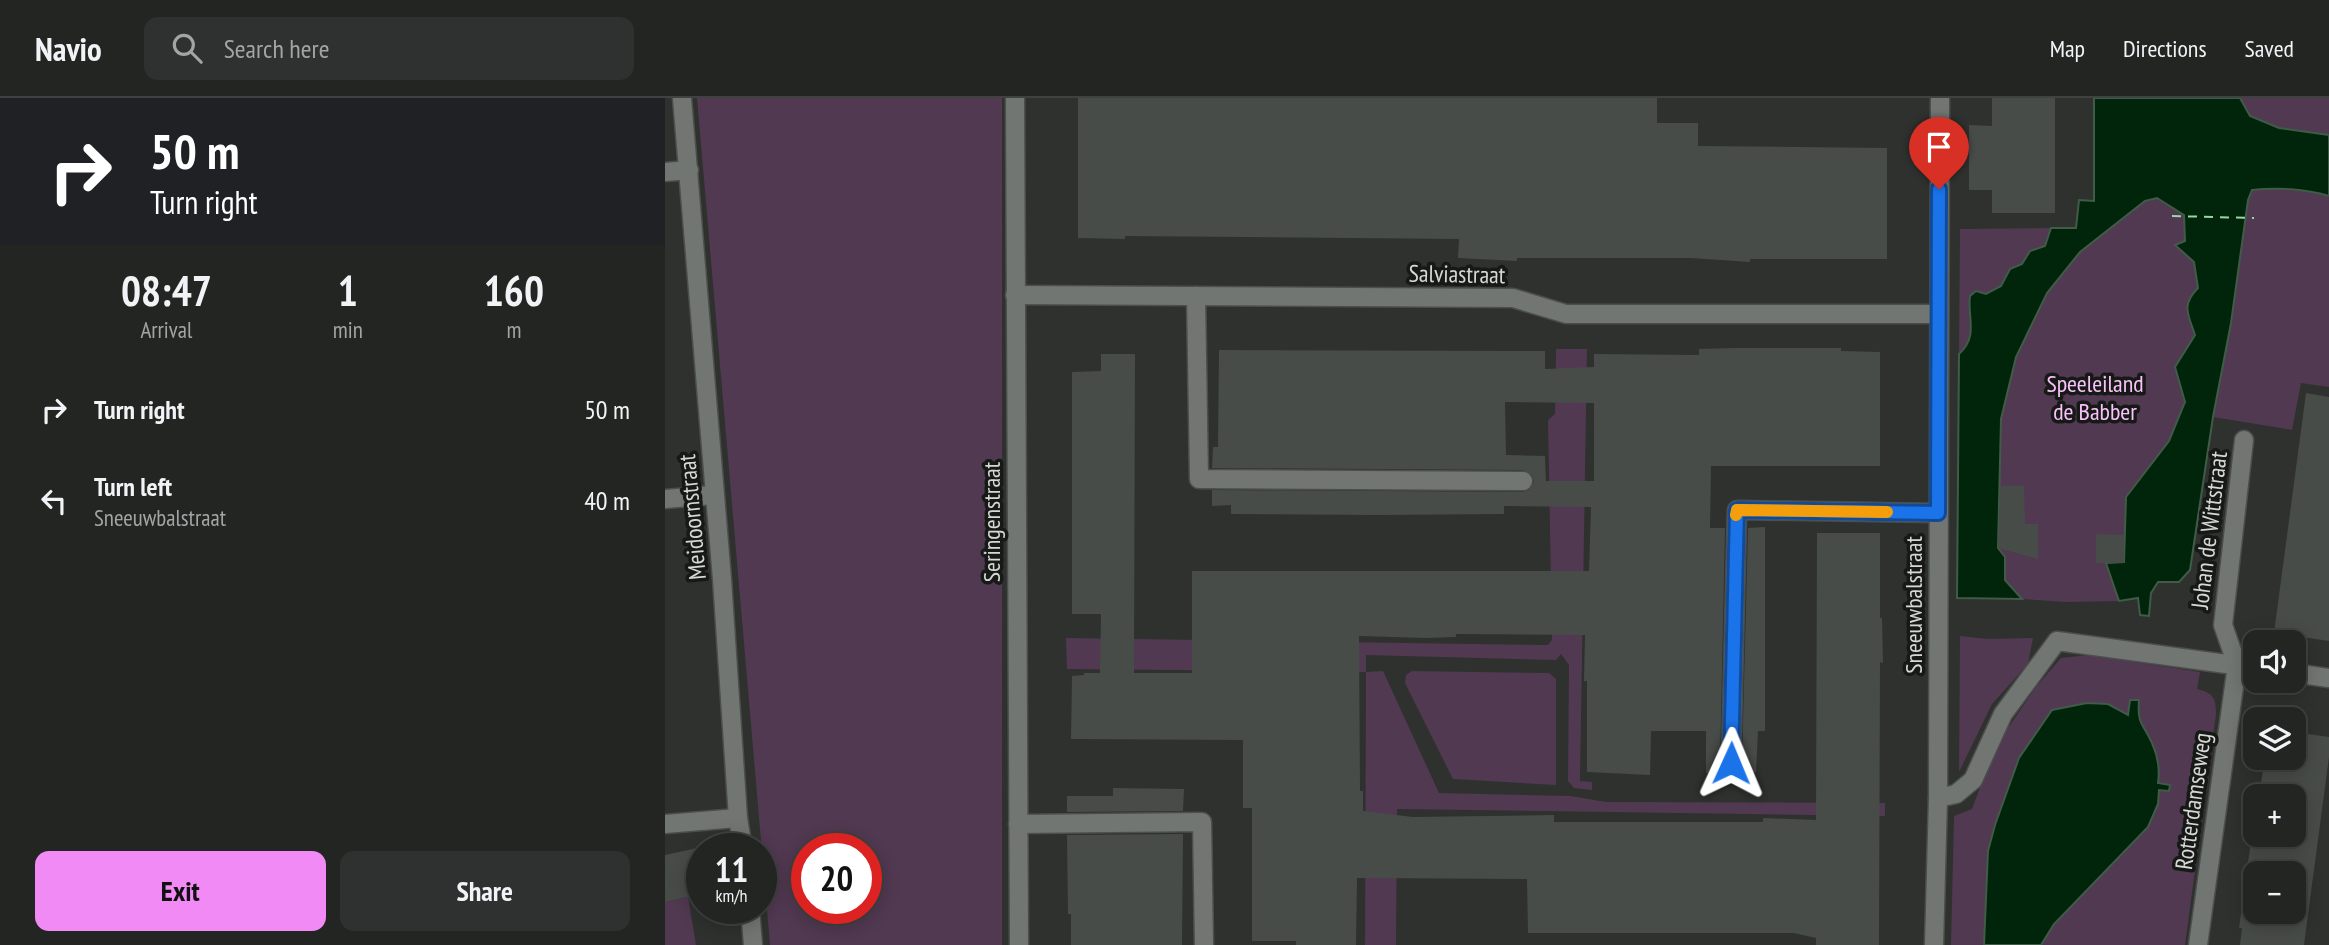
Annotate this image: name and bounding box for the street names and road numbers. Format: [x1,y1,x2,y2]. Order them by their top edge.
street label: Salviastraat [1408,258,1506,290]
street label: Johan de Wittstraat [2184,449,2234,612]
street label: Meidoornstraat [671,453,713,581]
street label: Seringenstraat [976,461,1007,582]
street label: Sneeuwbalstraat [1898,536,1929,674]
street label: Rotterdamseweg [2168,731,2218,871]

